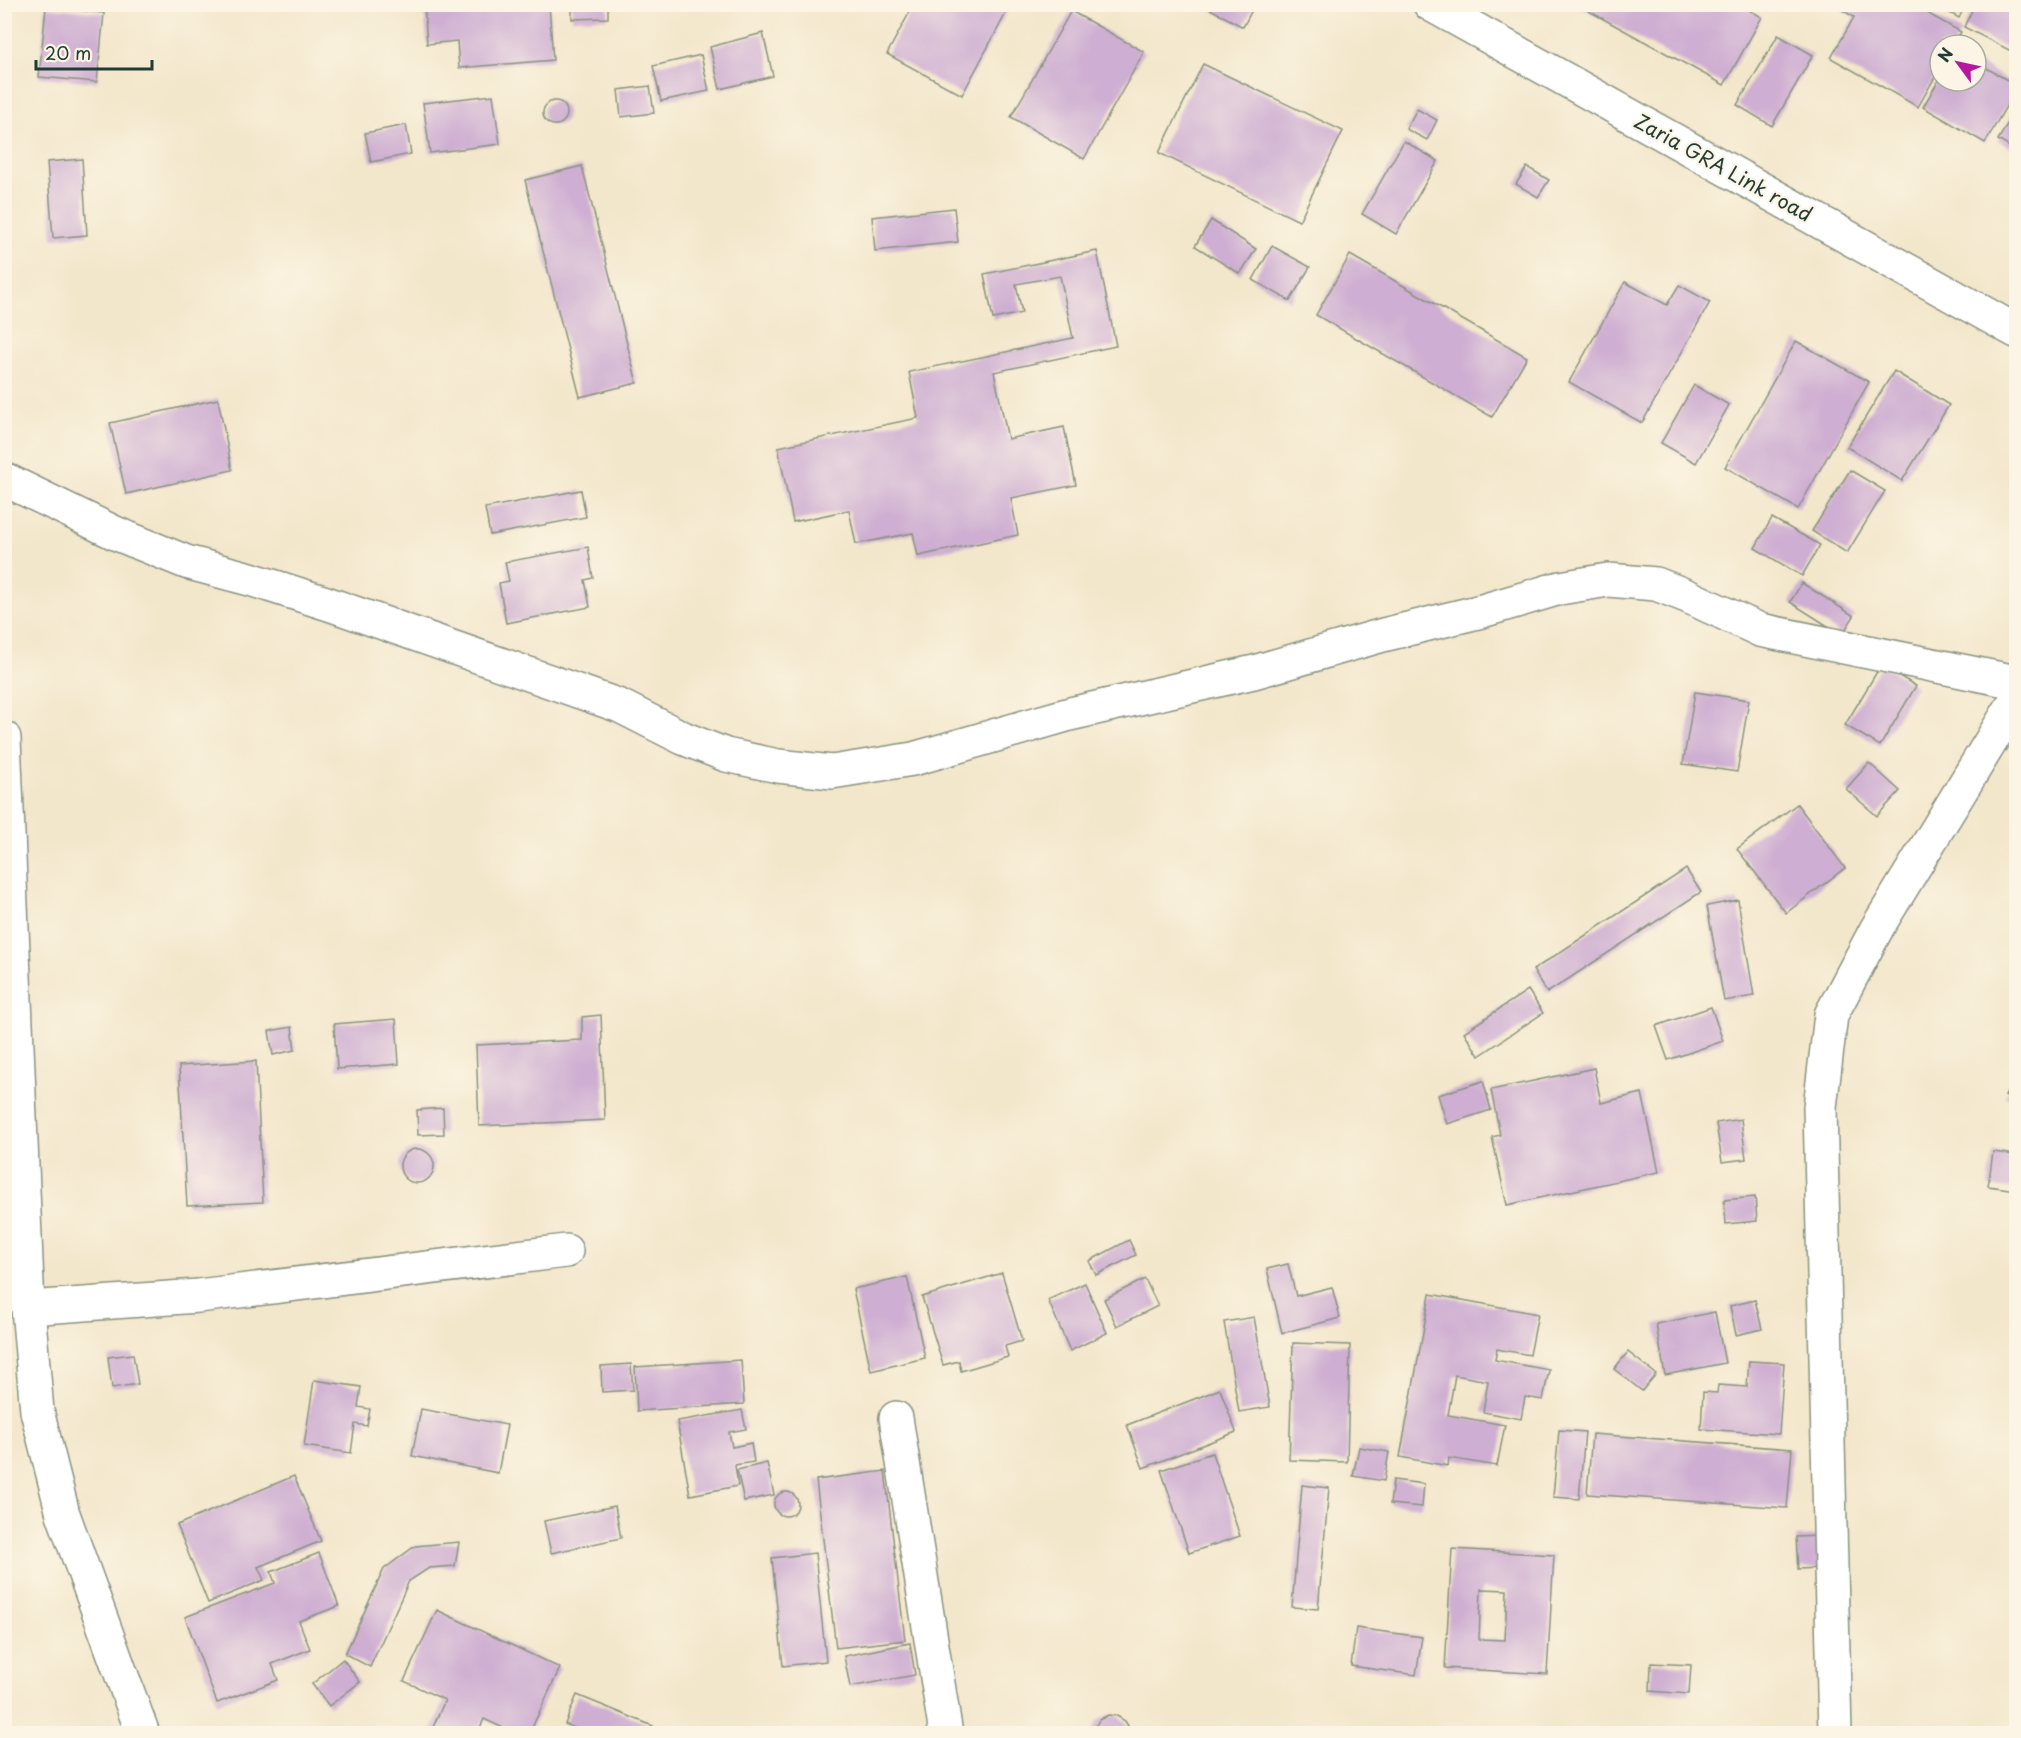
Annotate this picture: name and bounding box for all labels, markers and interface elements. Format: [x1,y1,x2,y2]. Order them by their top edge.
scale bar [36,33,152,71]
north arrow [1928,33,1988,93]
text: 20 m [45,39,91,66]
text: N [1931,42,1958,66]
street label: Zaria GRA Link road [1629,106,1818,229]

